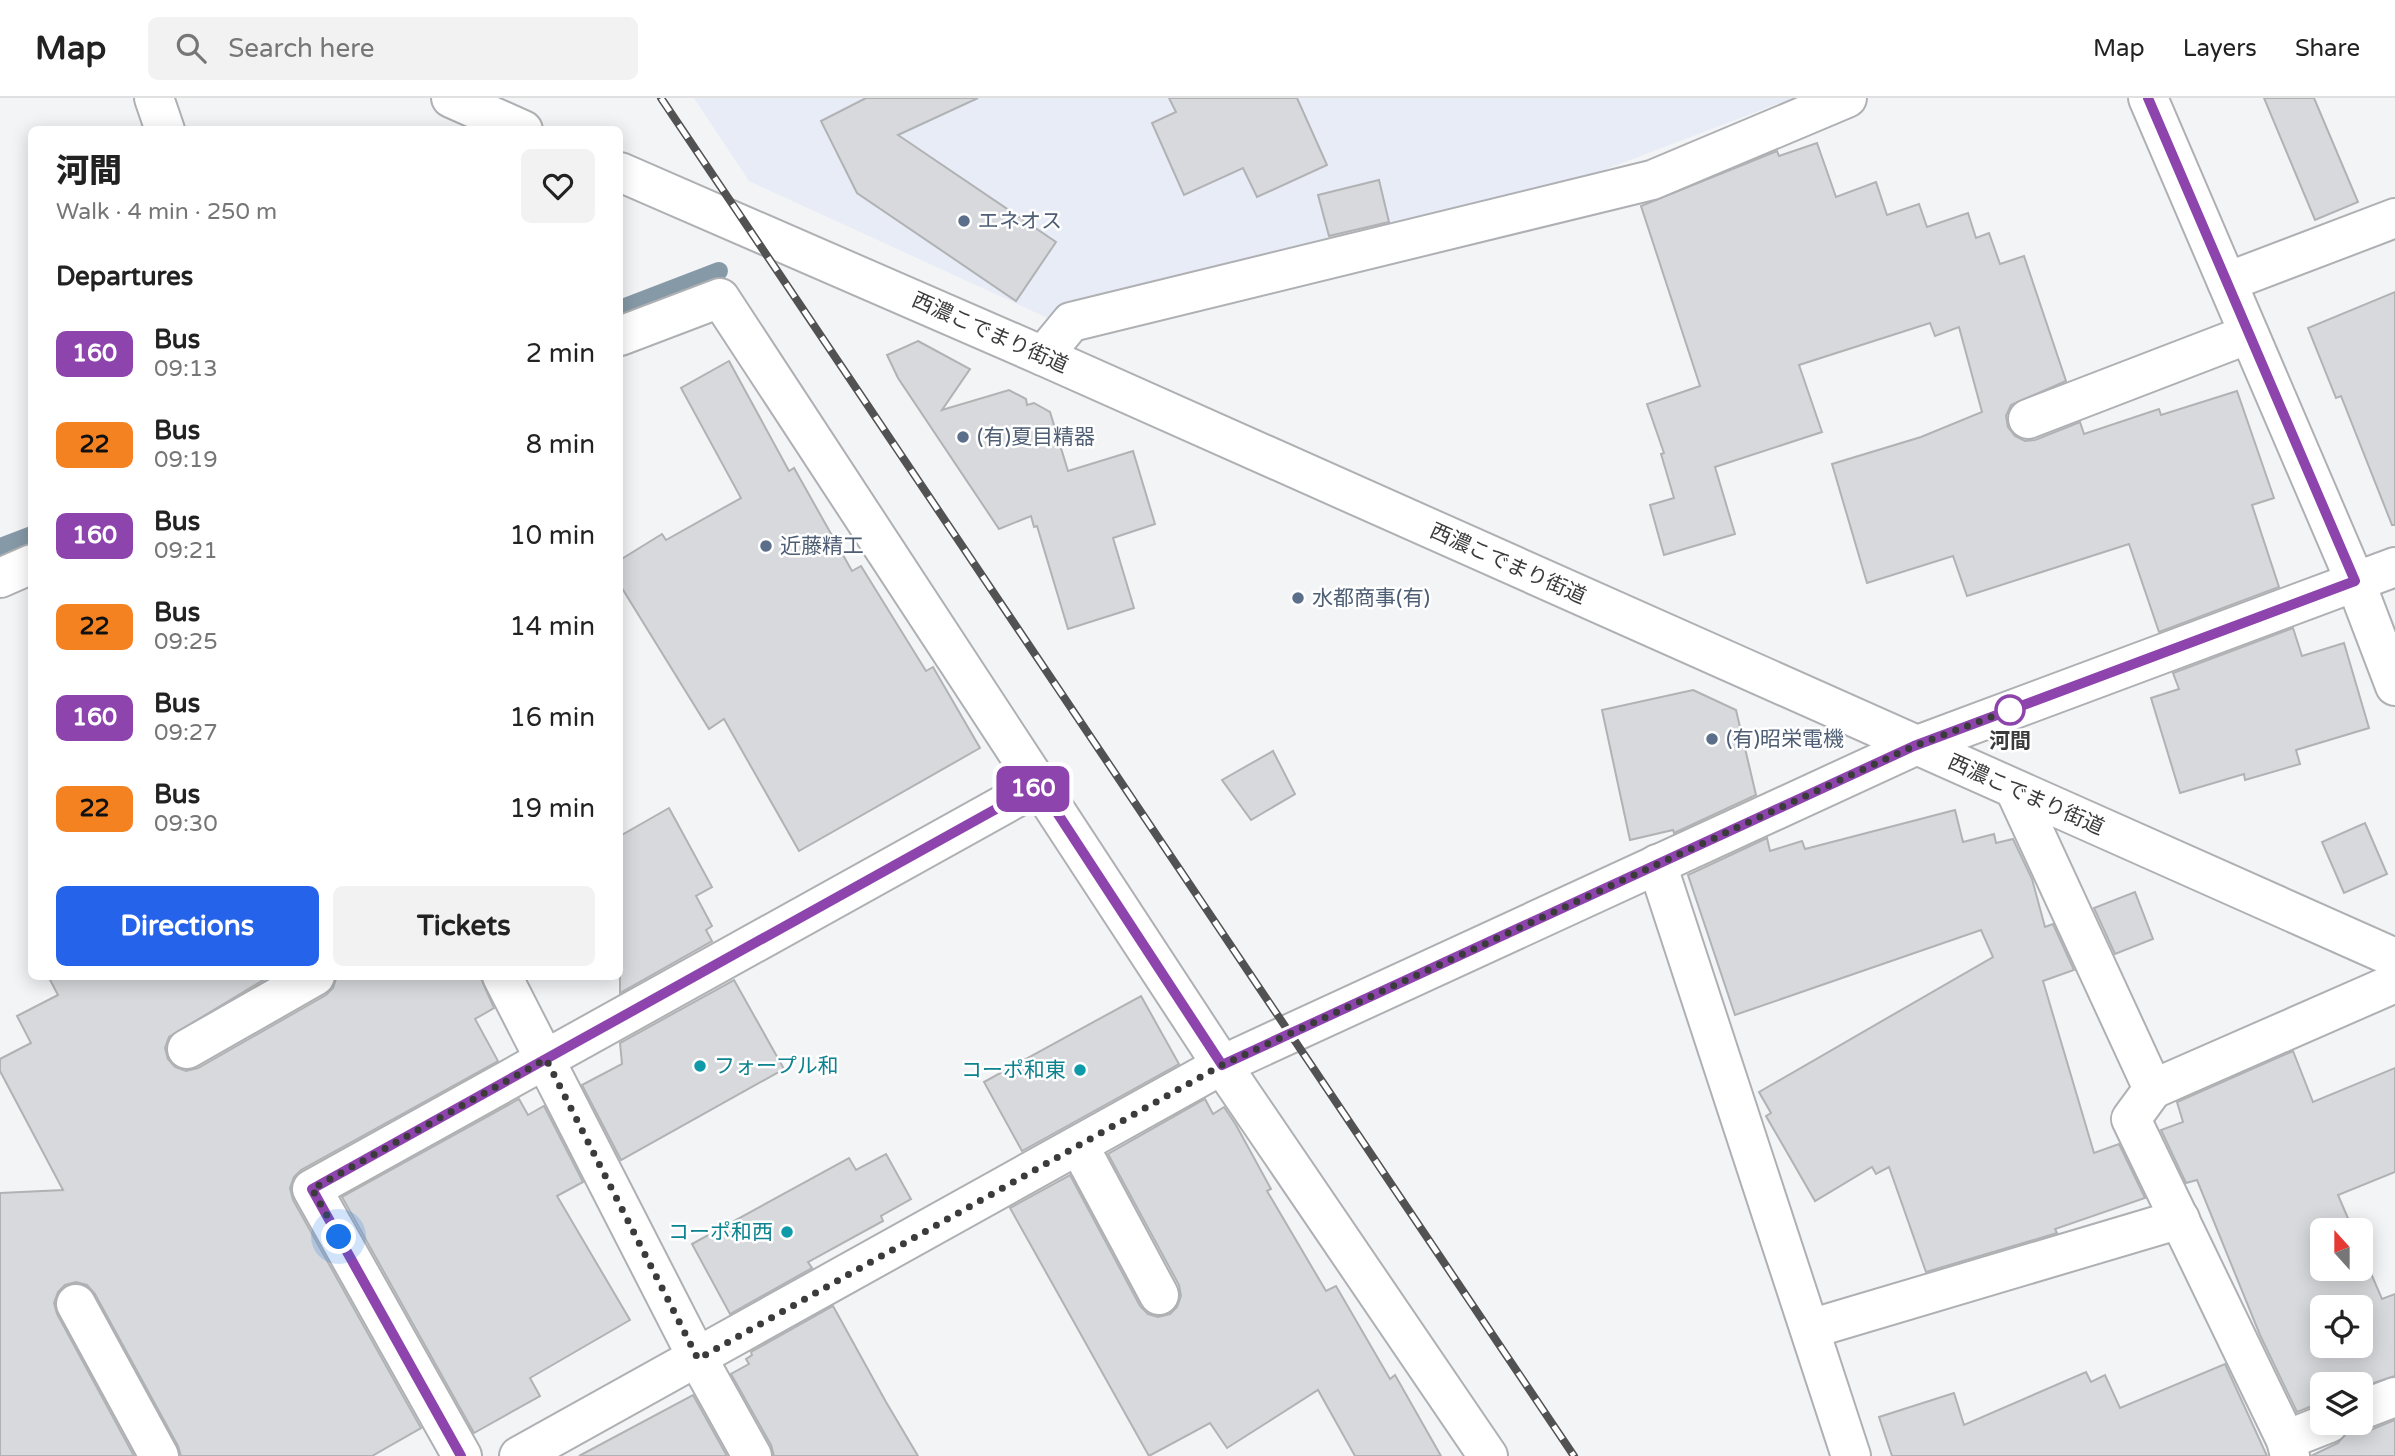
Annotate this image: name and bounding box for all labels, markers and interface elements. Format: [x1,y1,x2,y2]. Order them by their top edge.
search box [148,17,638,80]
text: Map [35,29,106,68]
icon: search [172,29,210,67]
text: Search here [228,33,374,64]
text: Map [2093,34,2145,63]
text: Layers [2183,34,2257,63]
text: Share [2295,34,2360,63]
button: heart [521,149,595,223]
text: 河間 [56,152,122,191]
text: Walk · 4 min · 250 m [56,198,277,226]
place label: エネオス [978,209,1062,234]
marker: エネオス [956,213,972,229]
text: Departures [56,261,193,292]
street label: 西濃こでまり街道 [908,287,1072,379]
text: Bus [154,324,200,355]
text: 2 min [526,338,595,369]
text: 160 [72,339,117,368]
text: 09:13 [154,355,218,383]
text: Bus [154,415,200,446]
place label: (有)夏目精器 [977,425,1095,450]
text: 8 min [526,429,595,460]
marker: (有)夏目精器 [955,429,971,445]
text: 22 [79,430,110,459]
text: 09:19 [154,446,218,474]
text: Bus [154,506,200,537]
street label: 西濃こでまり街道 [1426,518,1590,610]
text: 10 min [509,520,595,551]
text: 160 [72,521,117,550]
place label: 近藤精工 [780,534,864,559]
text: 09:21 [154,537,218,565]
marker: 近藤精工 [758,538,774,554]
place label: 水都商事(有) [1312,586,1430,611]
marker: 水都商事(有) [1290,590,1306,606]
text: Bus [154,597,200,628]
text: 14 min [509,611,595,642]
text: 22 [79,612,110,641]
text: 09:25 [154,628,218,656]
text: Bus [154,688,200,719]
marker: 河間 [1995,695,2025,725]
text: 16 min [509,702,595,733]
text: 160 [72,703,117,732]
text: 09:27 [154,719,218,747]
place label: (有)昭栄電機 [1726,727,1844,752]
place label: 河間 [1989,729,2031,754]
marker: (有)昭栄電機 [1704,731,1720,747]
street label: 西濃こでまり街道 [1944,749,2108,841]
line badge: 160 [993,766,1073,812]
text: 160 [1010,774,1056,803]
text: Bus [154,779,200,810]
text: 19 min [509,793,595,824]
text: 22 [79,794,110,823]
text: 09:30 [154,810,218,838]
button: Directions [56,886,319,966]
button: Tickets [333,886,595,966]
place label: フォープル和 [714,1054,839,1079]
marker: フォープル和 [692,1058,708,1074]
place label: コーポ和東 [961,1058,1066,1083]
marker: コーポ和東 [1072,1062,1088,1078]
north arrow [2310,1218,2373,1281]
map controls [2310,1218,2373,1435]
your location [321,1219,356,1254]
place label: コーポ和西 [668,1220,773,1245]
marker: コーポ和西 [779,1224,795,1240]
button: locate [2310,1295,2373,1358]
button: layers [2310,1372,2373,1435]

